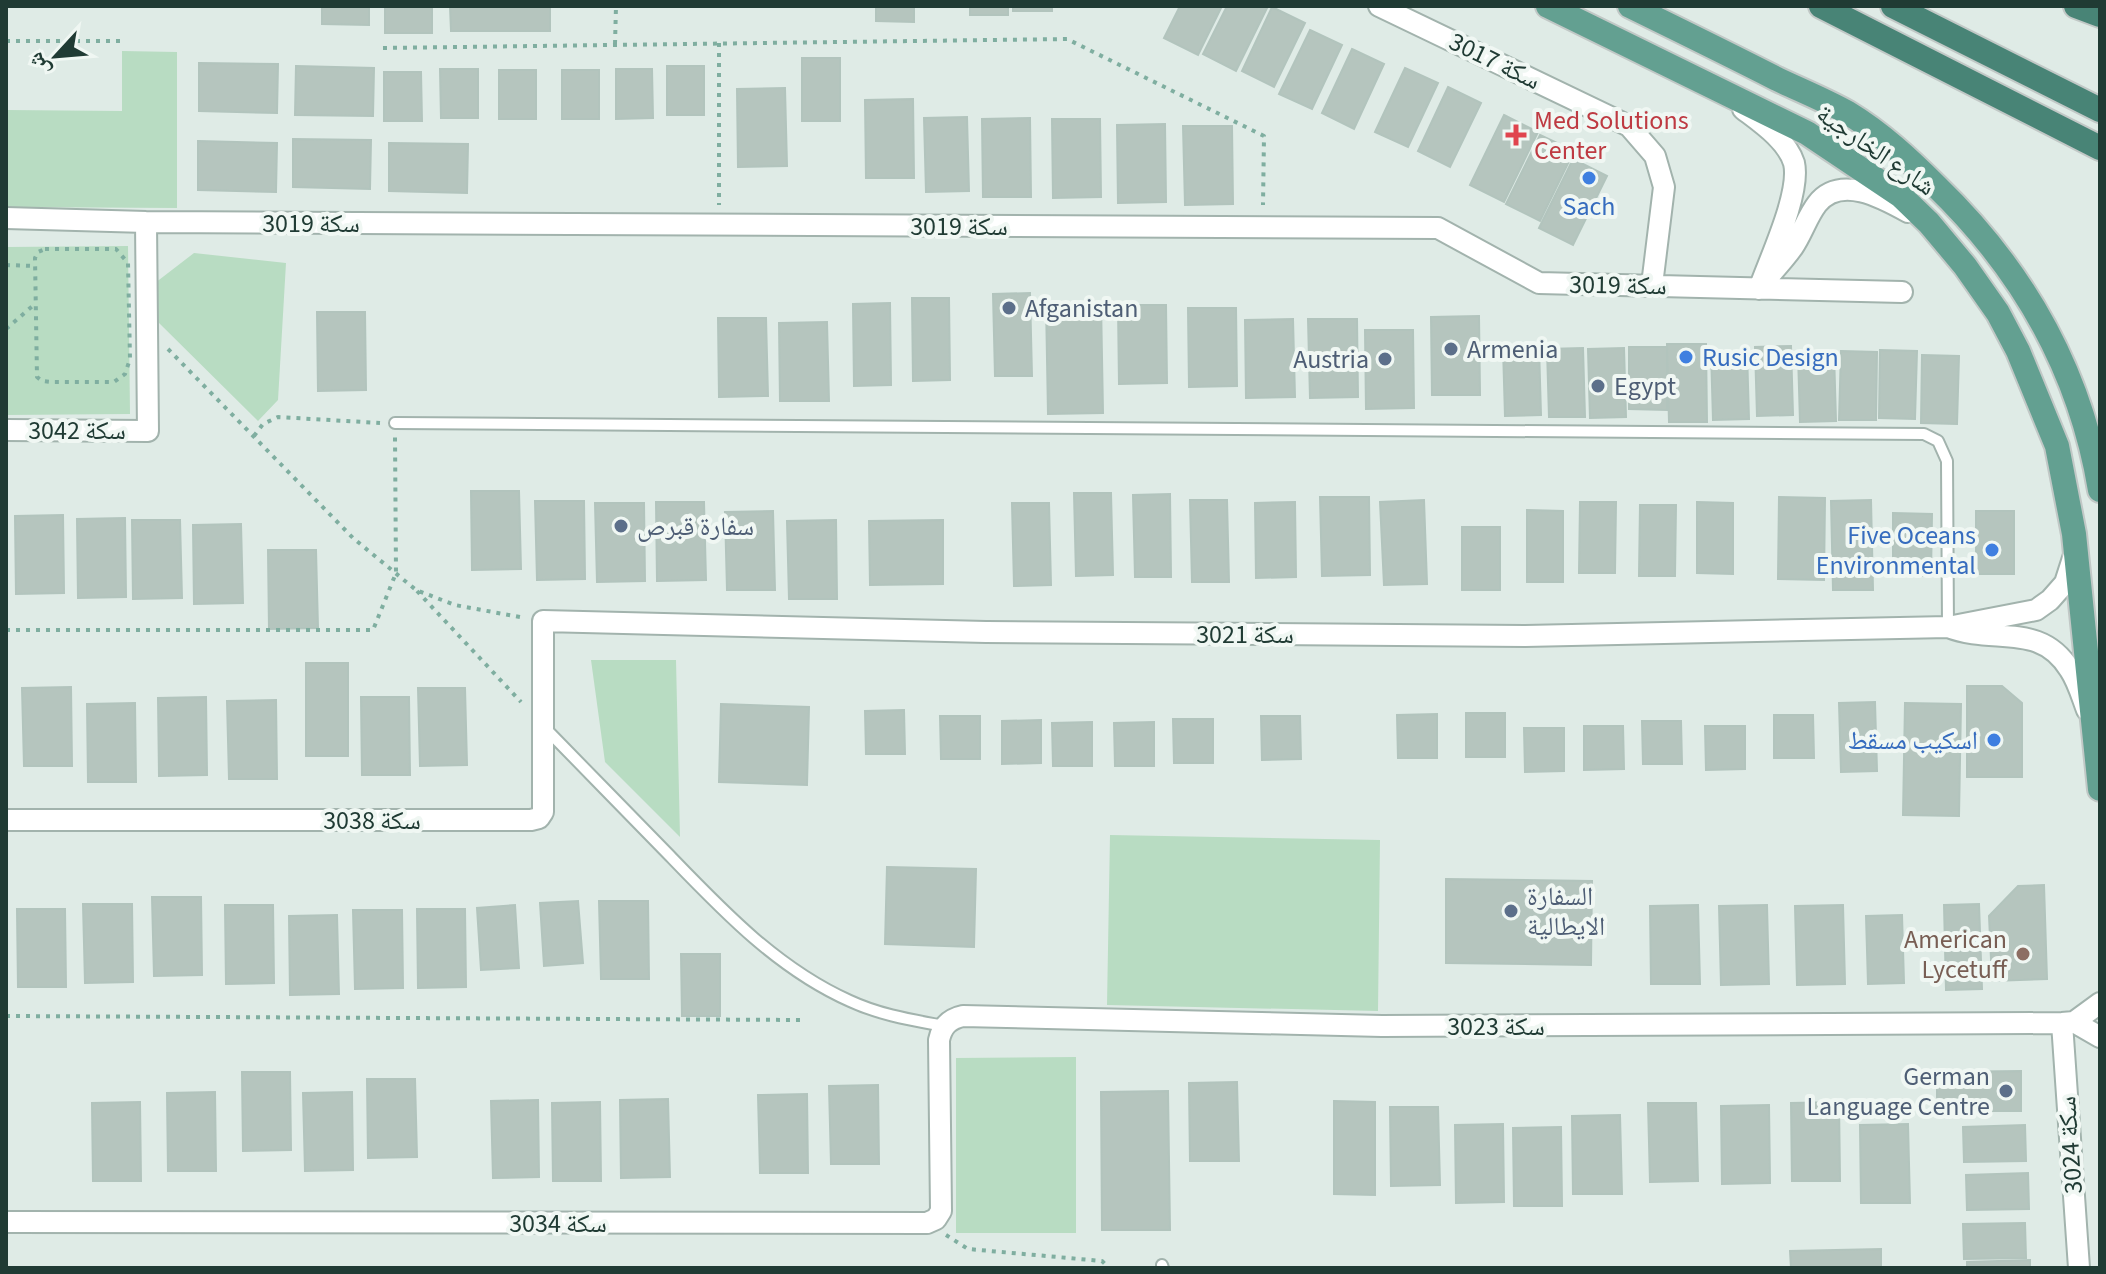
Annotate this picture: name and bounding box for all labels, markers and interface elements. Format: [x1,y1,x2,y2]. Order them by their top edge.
north arrow [16,16,96,96]
street label: سكة 3017 [1443,23,1547,99]
text: ش [19,47,58,82]
street label: شارع الخارجية [1809,95,1943,205]
place label: Med Solutions Center [1534,102,1689,169]
marker: Med Solutions Center [1505,124,1527,146]
marker: Sach [1580,169,1598,187]
place label: Sach [1563,188,1616,225]
street label: سكة 3019 [262,205,360,242]
street label: سكة 3019 [910,208,1008,245]
street label: سكة 3019 [1569,266,1667,304]
place label: Afganistan [1025,290,1138,327]
marker: Afganistan [1000,299,1018,317]
place label: Armenia [1467,331,1558,368]
place label: Rusic Design [1702,339,1839,376]
marker: Armenia [1442,340,1460,358]
place label: Austria [1293,341,1369,378]
marker: Rusic Design [1677,348,1695,366]
marker: Austria [1376,350,1394,368]
place label: Egypt [1614,368,1676,405]
marker: Egypt [1589,377,1607,395]
street label: سكة 3042 [28,412,126,449]
place label: سفارة قبرص [637,508,754,545]
marker: سفارة قبرص [612,517,630,535]
place label: Five Oceans Environmental [1816,517,1976,584]
marker: Five Oceans Environmental [1983,541,2001,559]
street label: سكة 3021 [1196,616,1294,653]
place label: اسكيب مسقط [1848,722,1978,759]
marker: اسكيب مسقط [1985,731,2003,749]
street label: سكة 3038 [323,802,421,839]
place label: السفارة الايطالية [1527,878,1605,945]
marker: السفارة الايطالية [1502,902,1520,920]
place label: American Lycetuff [1904,921,2008,988]
marker: American Lycetuff [2014,945,2032,963]
street label: سكة 3023 [1447,1008,1545,1045]
place label: German Language Centre [1806,1058,1990,1125]
marker: German Language Centre [1997,1082,2015,1100]
street label: سكة 3024 [2048,1095,2092,1195]
street label: سكة 3034 [509,1205,607,1242]

